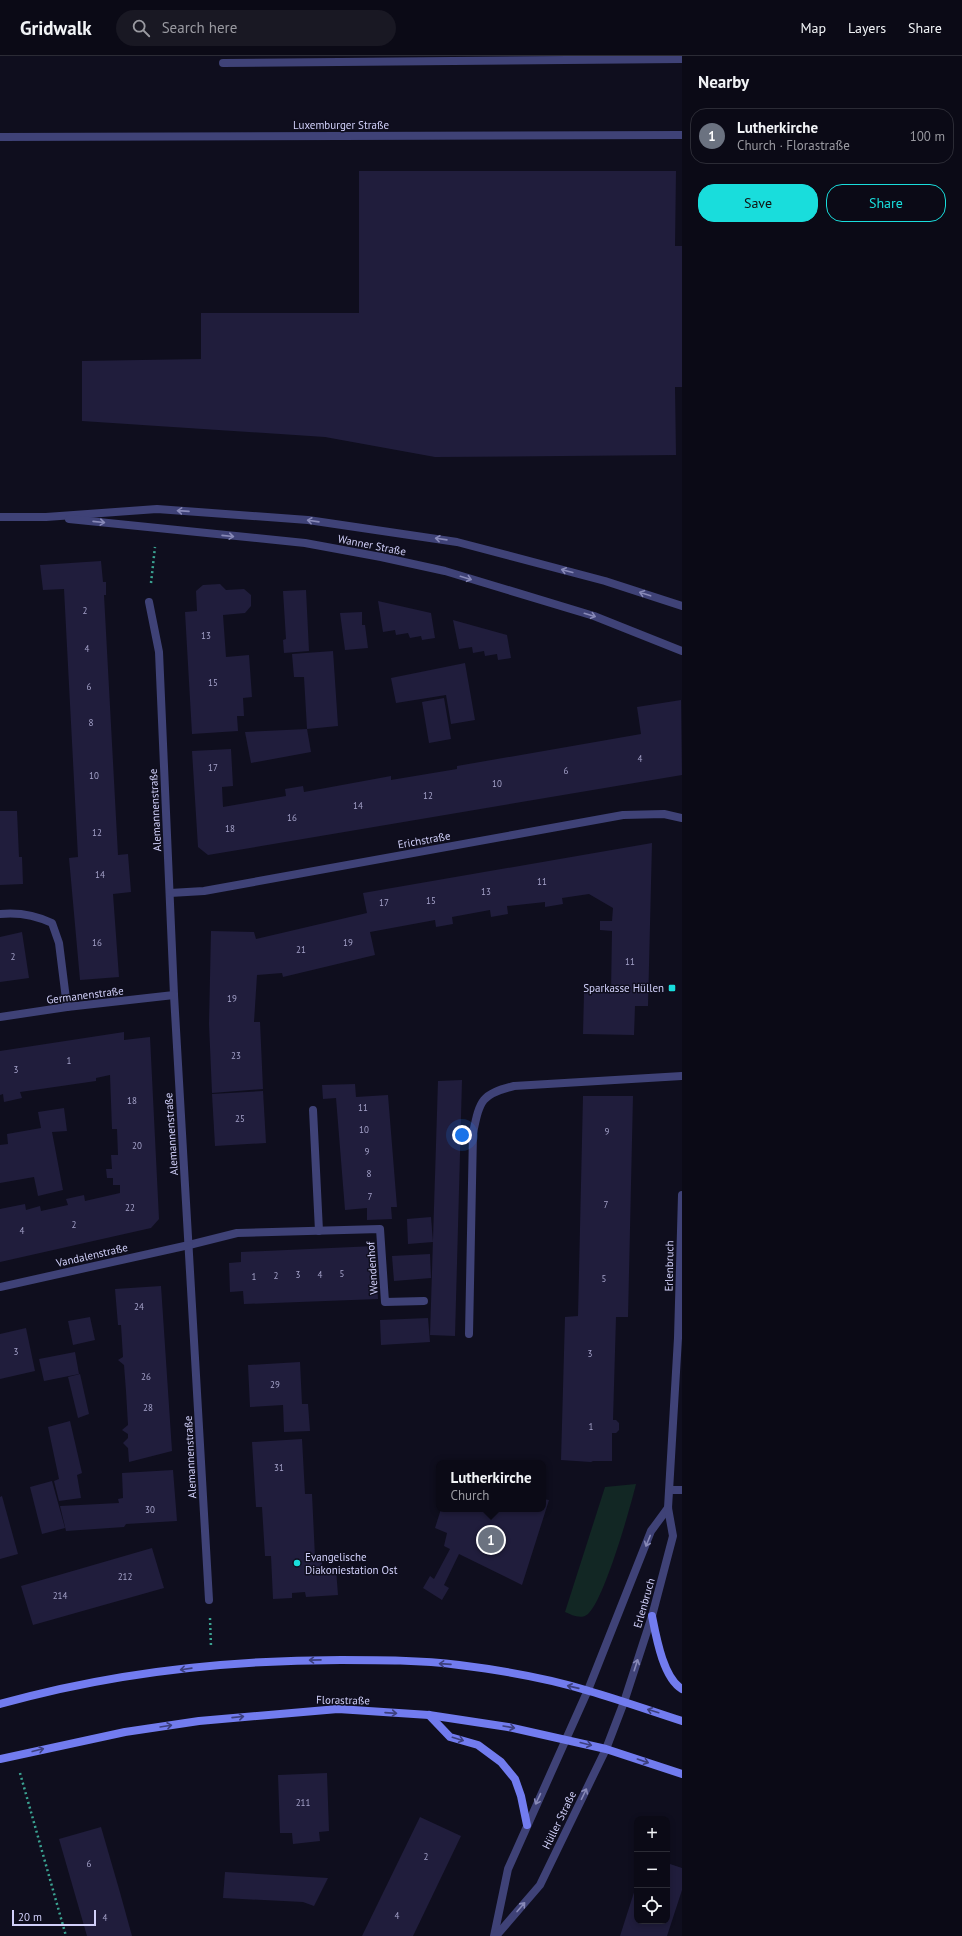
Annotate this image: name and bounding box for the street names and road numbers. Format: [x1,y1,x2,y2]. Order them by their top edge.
street label: Luxemburger Straße [293,118,389,132]
street label: Wanner Straße [337,532,408,559]
street label: Alemannenstraße [146,768,164,852]
street label: Erichstraße [397,828,452,852]
street label: Germanenstraße [46,983,125,1007]
street label: Alemannenstraße [161,1092,181,1176]
street label: Vandalenstraße [54,1240,130,1270]
street label: Erlenbruch [662,1240,676,1292]
street label: Wendenhof [363,1241,381,1295]
street label: Alemannenstraße [181,1415,199,1499]
street label: Erlenbruch [630,1577,658,1629]
street label: Florastraße [316,1693,370,1707]
street label: Hüller Straße [539,1788,579,1851]

